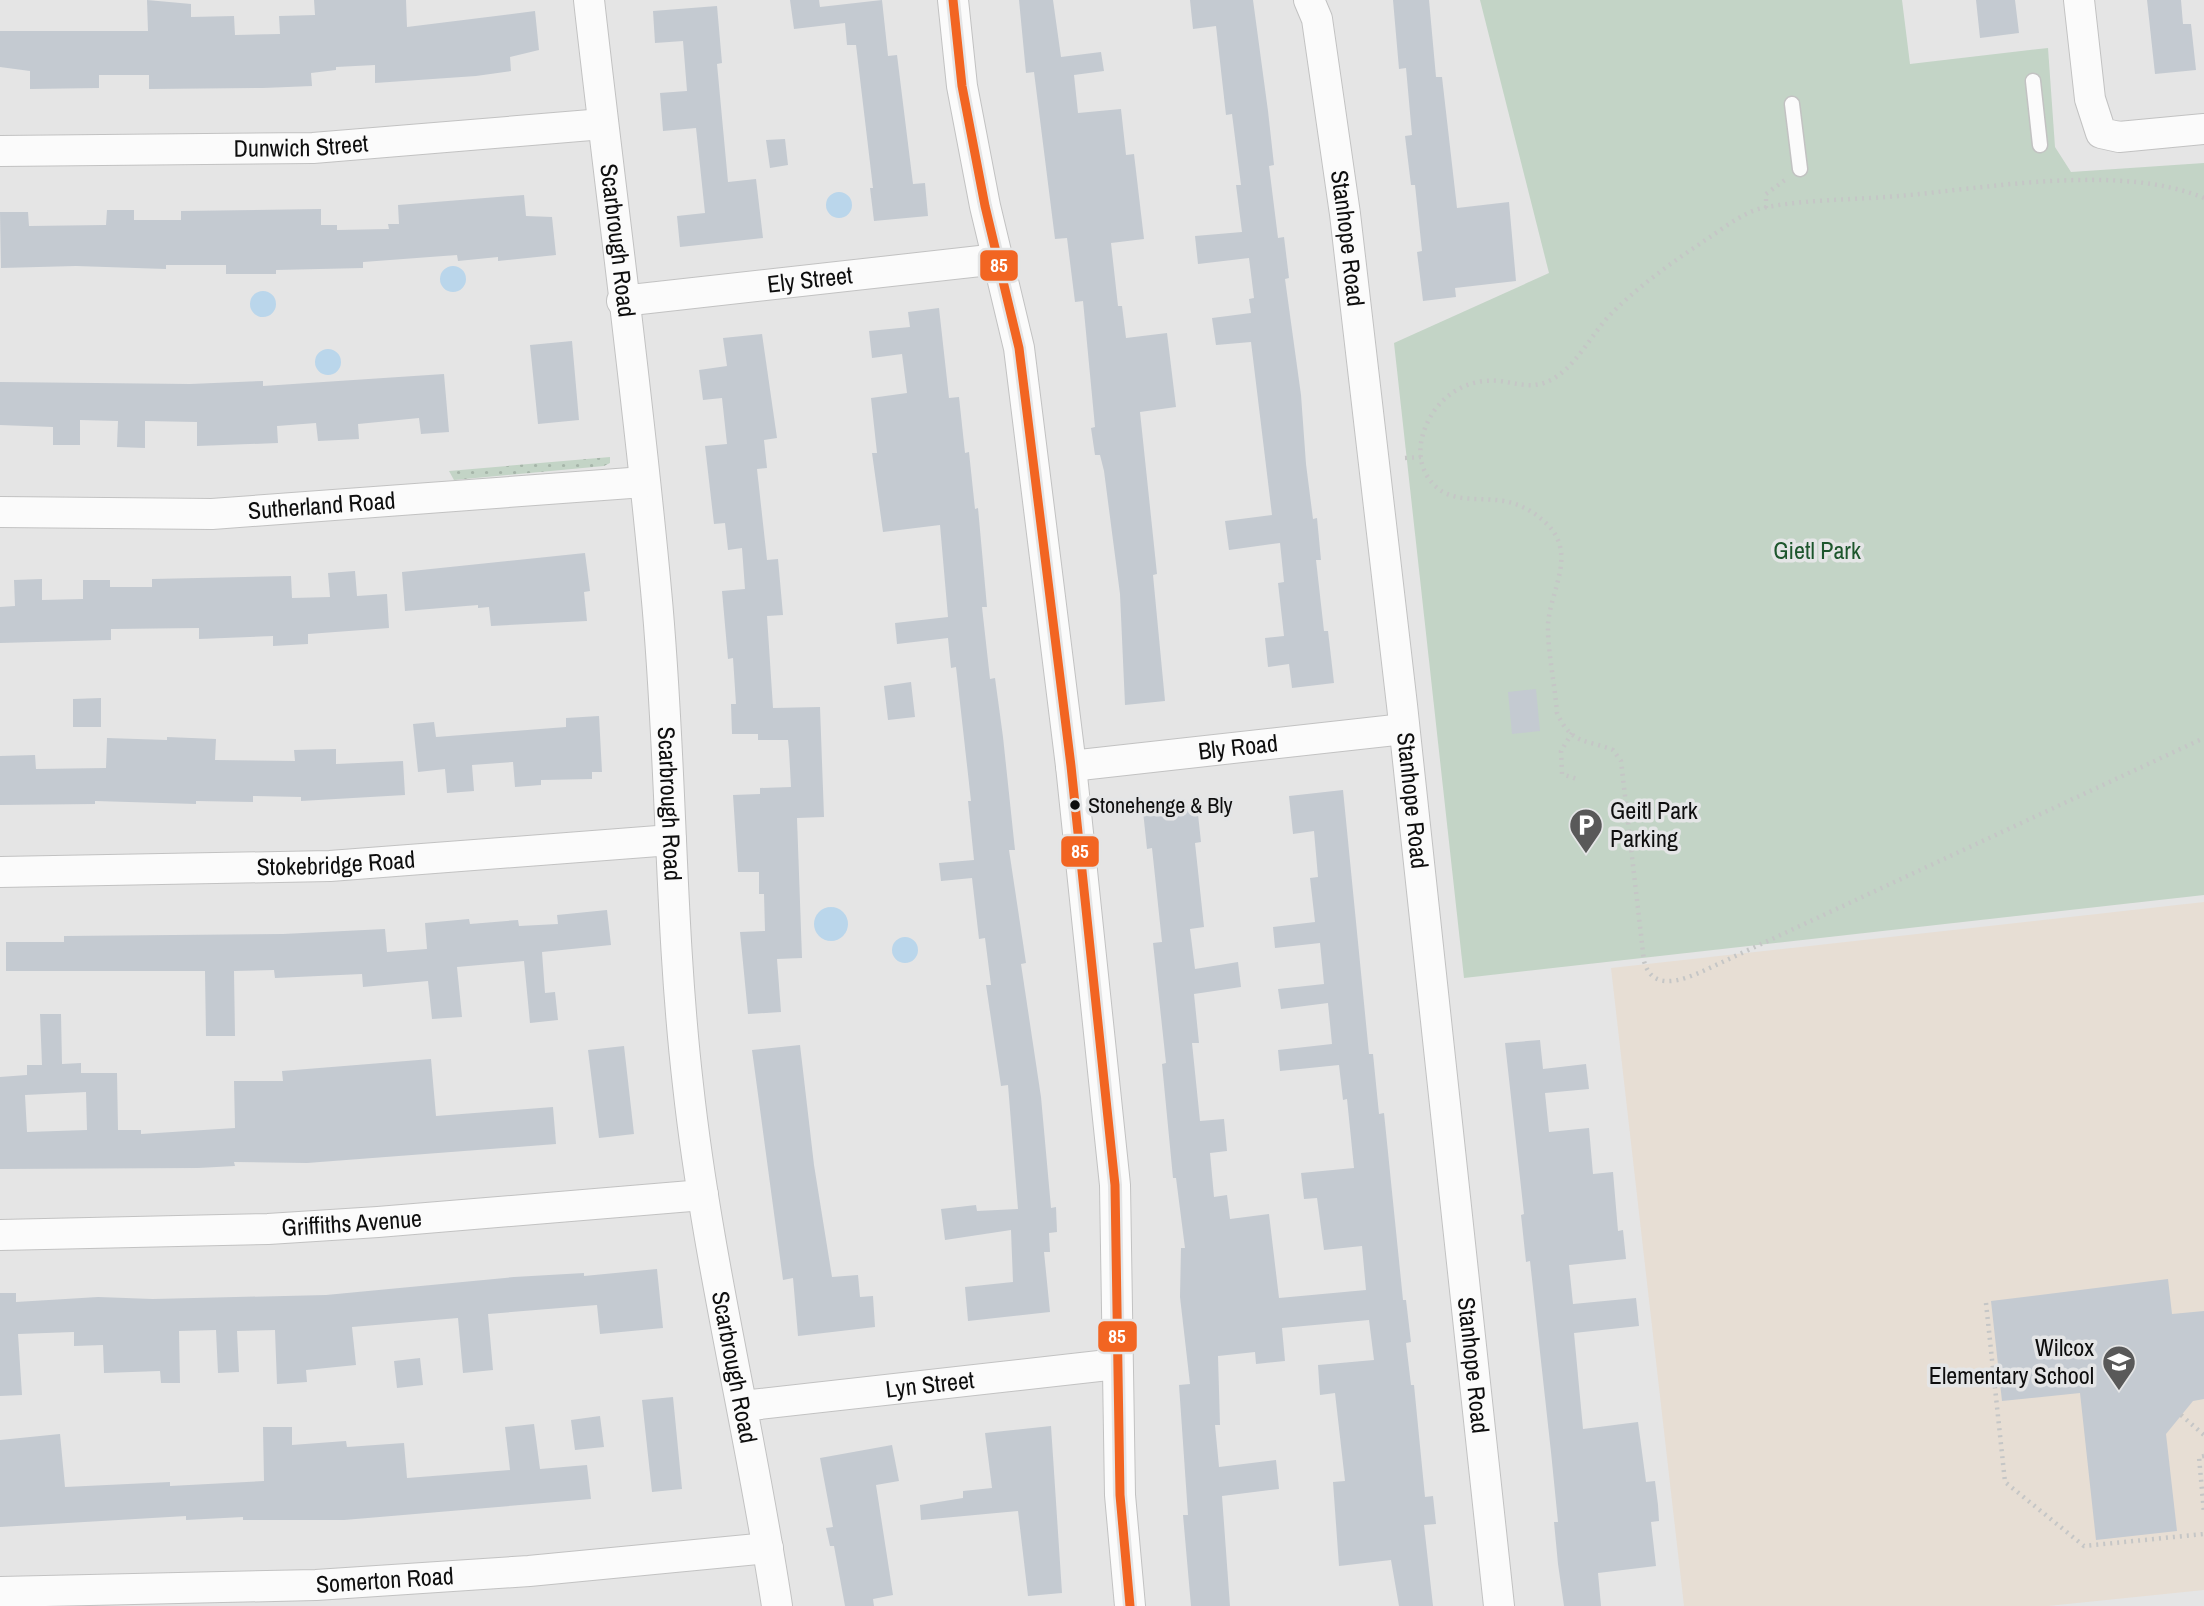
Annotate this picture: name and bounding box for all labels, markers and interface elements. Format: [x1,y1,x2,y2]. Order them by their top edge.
street label: Dunwich Street [233,126,370,164]
street label: Scarbrough Road [593,162,644,319]
street label: Stanhope Road [1324,168,1373,308]
line badge: 85 [979,249,1019,282]
text: 85 [990,252,1008,278]
street label: Ely Street [765,258,854,300]
street label: Sutherland Road [247,483,397,526]
park label: Gietl Park [1773,534,1861,566]
street label: Scarbrough Road [651,726,690,882]
street label: Bly Road [1196,726,1279,767]
street label: Stanhope Road [1390,731,1437,870]
place label: Stonehenge & Bly [1088,790,1232,820]
place label: Geitl Park Parking [1610,794,1698,854]
marker: Stonehenge & Bly [1068,798,1082,812]
parking icon: Geitl Park Parking [1567,806,1605,855]
line badge: 85 [1060,835,1100,868]
text: 85 [1071,838,1089,864]
street label: Stokebridge Road [256,843,416,882]
street label: Griffiths Avenue [281,1201,423,1243]
street label: Scarbrough Road [705,1288,765,1446]
street label: Stanhope Road [1451,1295,1497,1435]
line badge: 85 [1097,1320,1138,1353]
text: 85 [1108,1323,1126,1349]
place label: Wilcox Elementary School [1929,1331,2094,1391]
school or university icon: Wilcox Elementary School [2100,1343,2138,1392]
street label: Lyn Street [884,1363,976,1405]
street label: Somerton Road [315,1559,455,1600]

